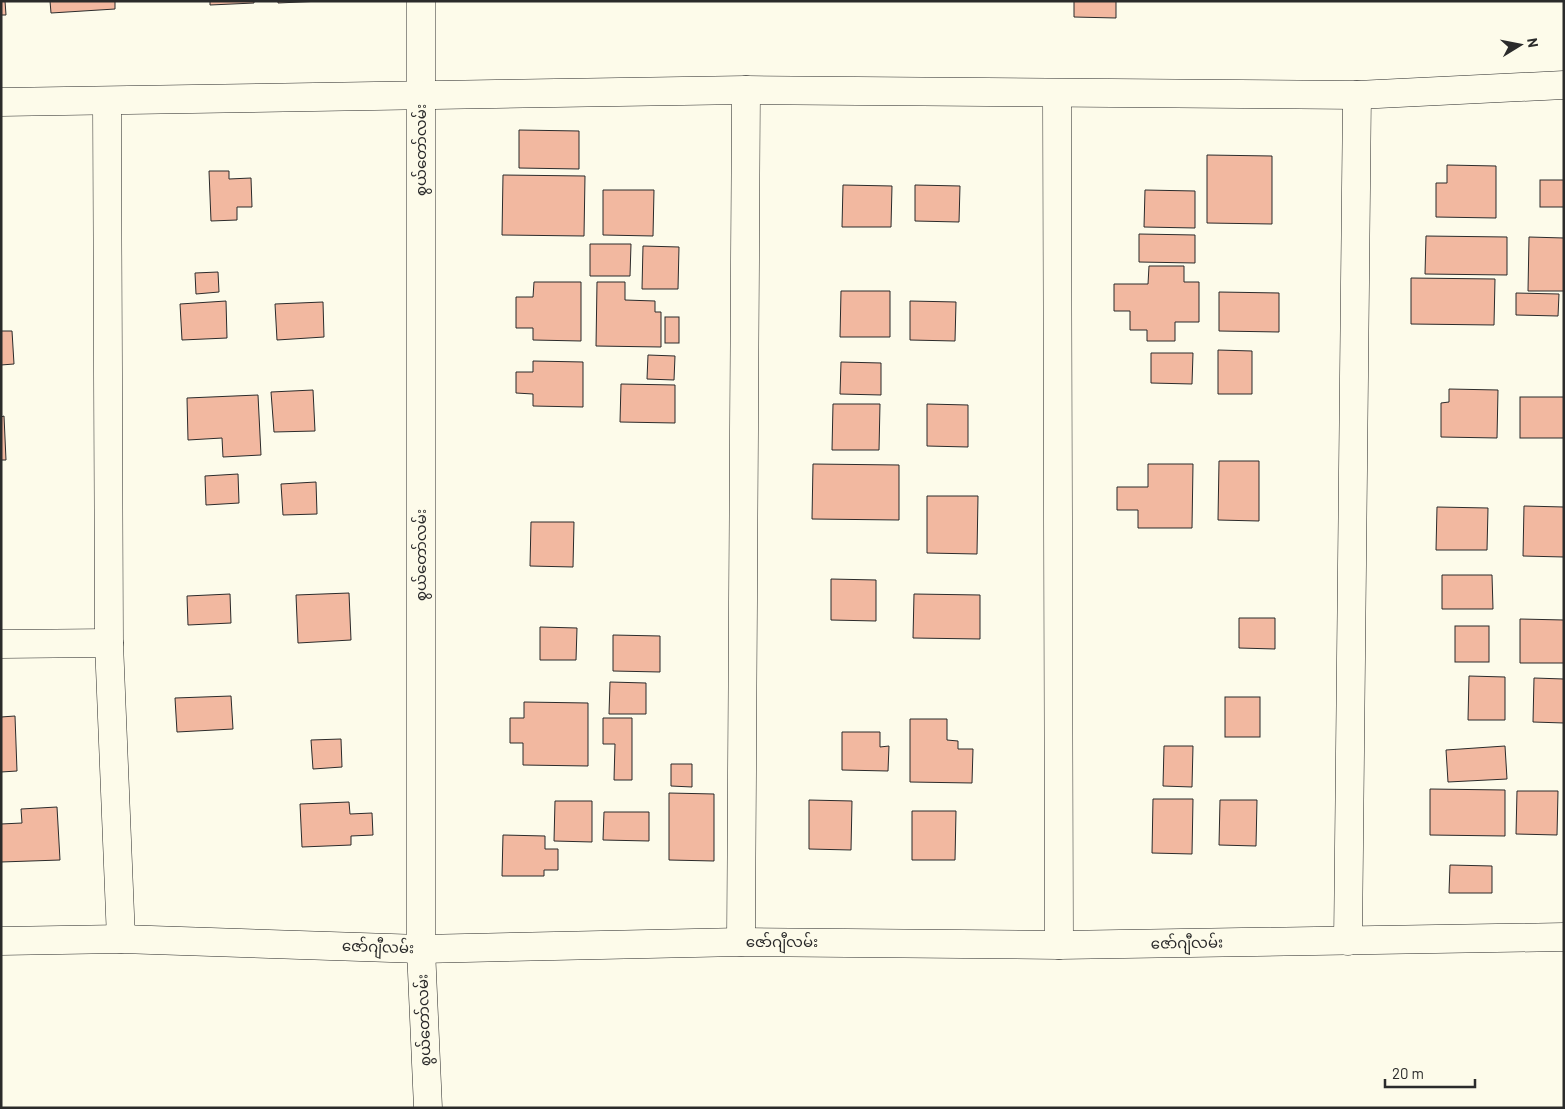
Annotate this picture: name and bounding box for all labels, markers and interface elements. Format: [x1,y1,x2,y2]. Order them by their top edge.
north arrow [1495,20,1545,70]
text: N [1524,37,1542,49]
street label: စွယ်တော်လမ်း [411,104,432,196]
street label: စွယ်တော်လမ်း [411,509,432,601]
street label: ဇော်ဂျီလမ်း [746,932,818,954]
street label: ဇော်ဂျီလမ်း [1151,932,1223,956]
street label: ဇော်ဂျီလမ်း [341,936,415,960]
street label: စွယ်တော်လမ်း [412,974,437,1066]
scale bar [1385,1056,1475,1088]
text: 20 m [1392,1064,1424,1082]

